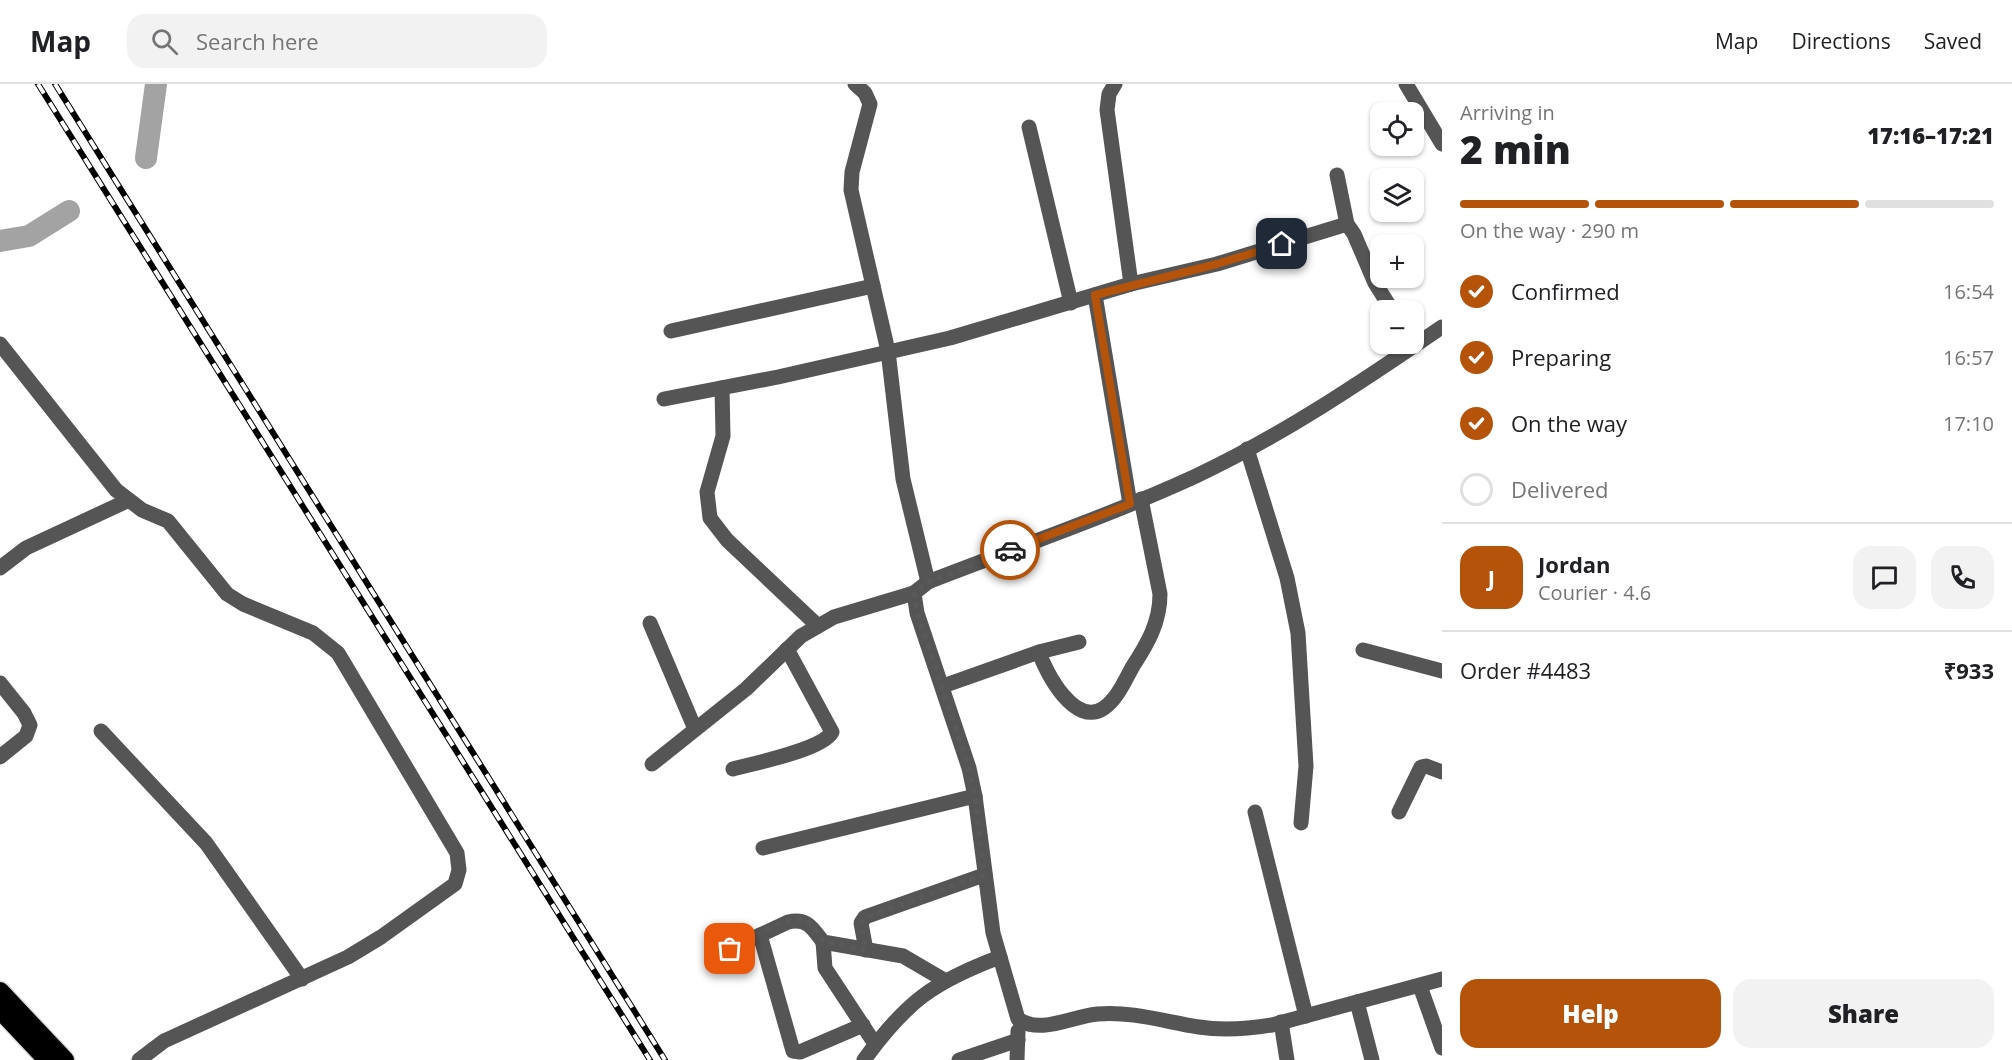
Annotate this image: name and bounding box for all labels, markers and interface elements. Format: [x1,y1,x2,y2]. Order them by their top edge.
search box [127,14,547,68]
text: Map [30,22,91,60]
icon: search [148,25,181,58]
text: Search here [196,26,319,56]
text: Map [1715,27,1758,55]
text: Directions [1791,27,1891,55]
text: Saved [1924,27,1982,55]
text: Arriving in [1460,99,1555,126]
map controls [1370,102,1424,354]
button: locate [1370,102,1424,156]
text: 17:16–17:21 [1867,120,1994,150]
text: 2 min [1460,122,1571,175]
button: layers [1370,168,1424,222]
text: On the way · 290 m [1460,217,1639,244]
pin [1256,218,1307,269]
icon: home [1265,227,1298,260]
button: + [1370,234,1424,288]
icon: check [1460,275,1493,308]
text: Confirmed [1511,276,1620,306]
text: 16:54 [1943,278,1994,305]
button: − [1370,300,1424,354]
icon: check [1460,341,1493,374]
text: Preparing [1511,342,1611,372]
text: 16:57 [1943,344,1994,371]
icon: check [1460,407,1493,440]
text: On the way [1511,408,1627,438]
text: 17:10 [1943,410,1994,437]
text: Delivered [1511,474,1609,504]
courier [980,520,1040,580]
icon: car [994,534,1027,567]
button: chat [1853,546,1916,609]
button: phone [1931,546,1994,609]
text: Jordan [1538,549,1611,579]
text: J [1488,562,1495,592]
text: Courier · 4.6 [1538,579,1651,606]
text: Order #4483 [1460,655,1591,685]
text: ₹933 [1944,655,1994,685]
pin [704,923,755,974]
icon: bag [713,932,746,965]
button: Help [1460,979,1721,1048]
button: Share [1733,979,1994,1048]

